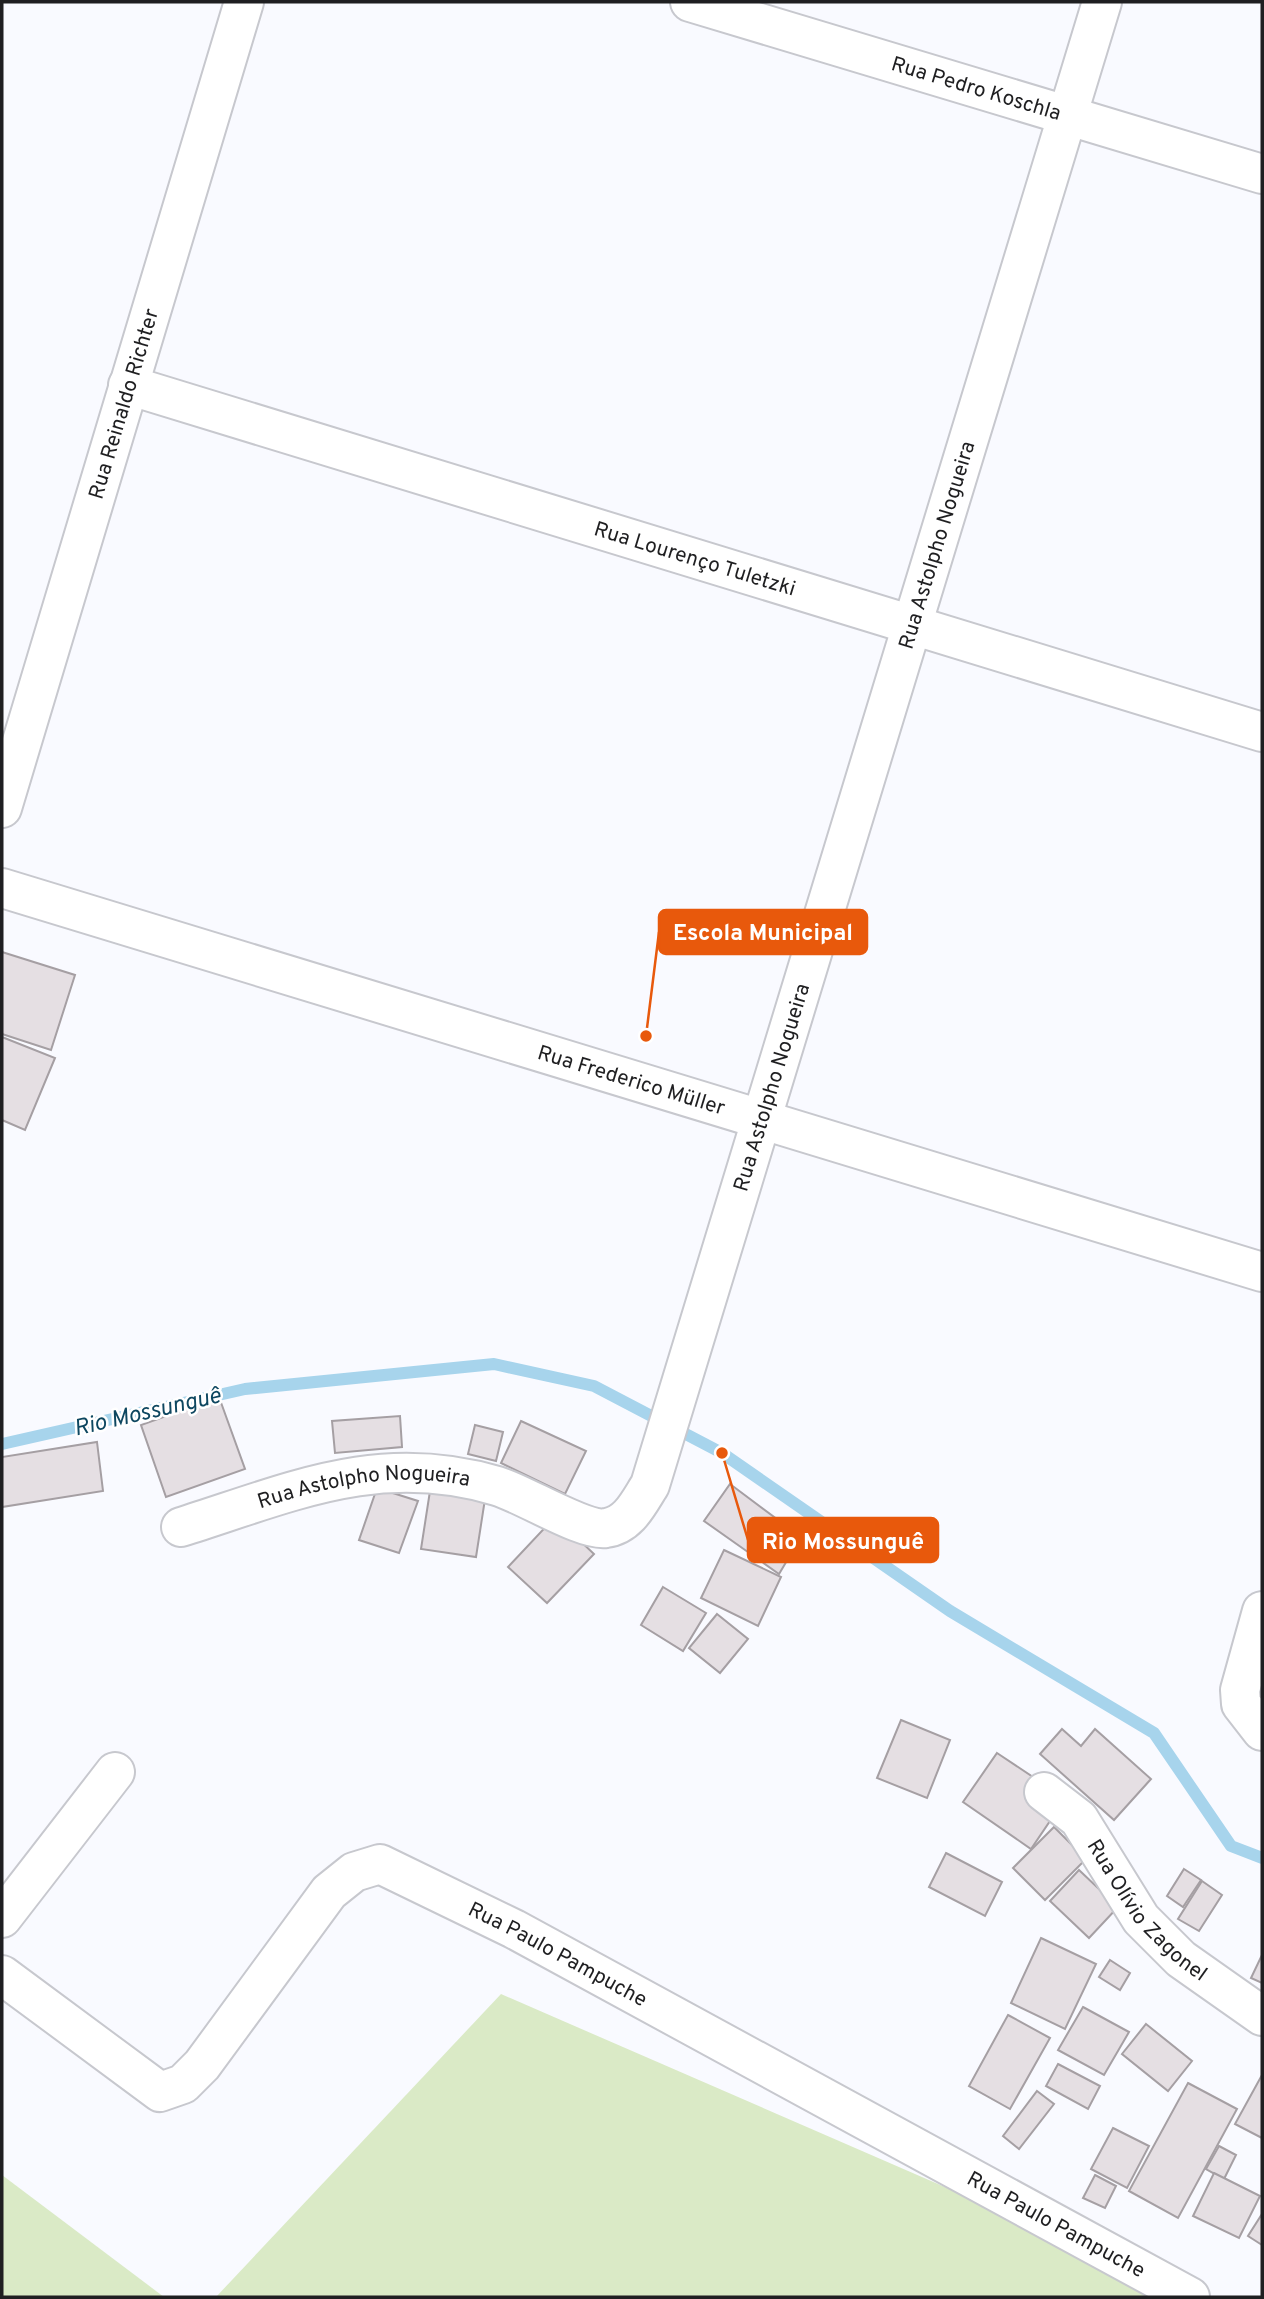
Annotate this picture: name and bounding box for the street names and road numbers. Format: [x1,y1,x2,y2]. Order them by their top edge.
street label: Rua Pedro Koschla [888,51,1064,128]
street label: Rua Reinaldo Richter [83,306,166,503]
street label: Rua Astolpho Nogueira [894,438,982,653]
street label: Rua Lourenço Tuletzki [590,516,799,604]
street label: Rua Astolpho Nogueira [728,980,817,1195]
street label: Rua Frederico Müller [534,1040,728,1123]
street label: Rua Astolpho Nogueira [254,1461,472,1516]
street label: Rua Olívio Zagonel [1080,1835,1212,1988]
street label: Rua Paulo Pampuche [463,1897,652,2014]
street label: Rua Paulo Pampuche [962,2166,1149,2285]

